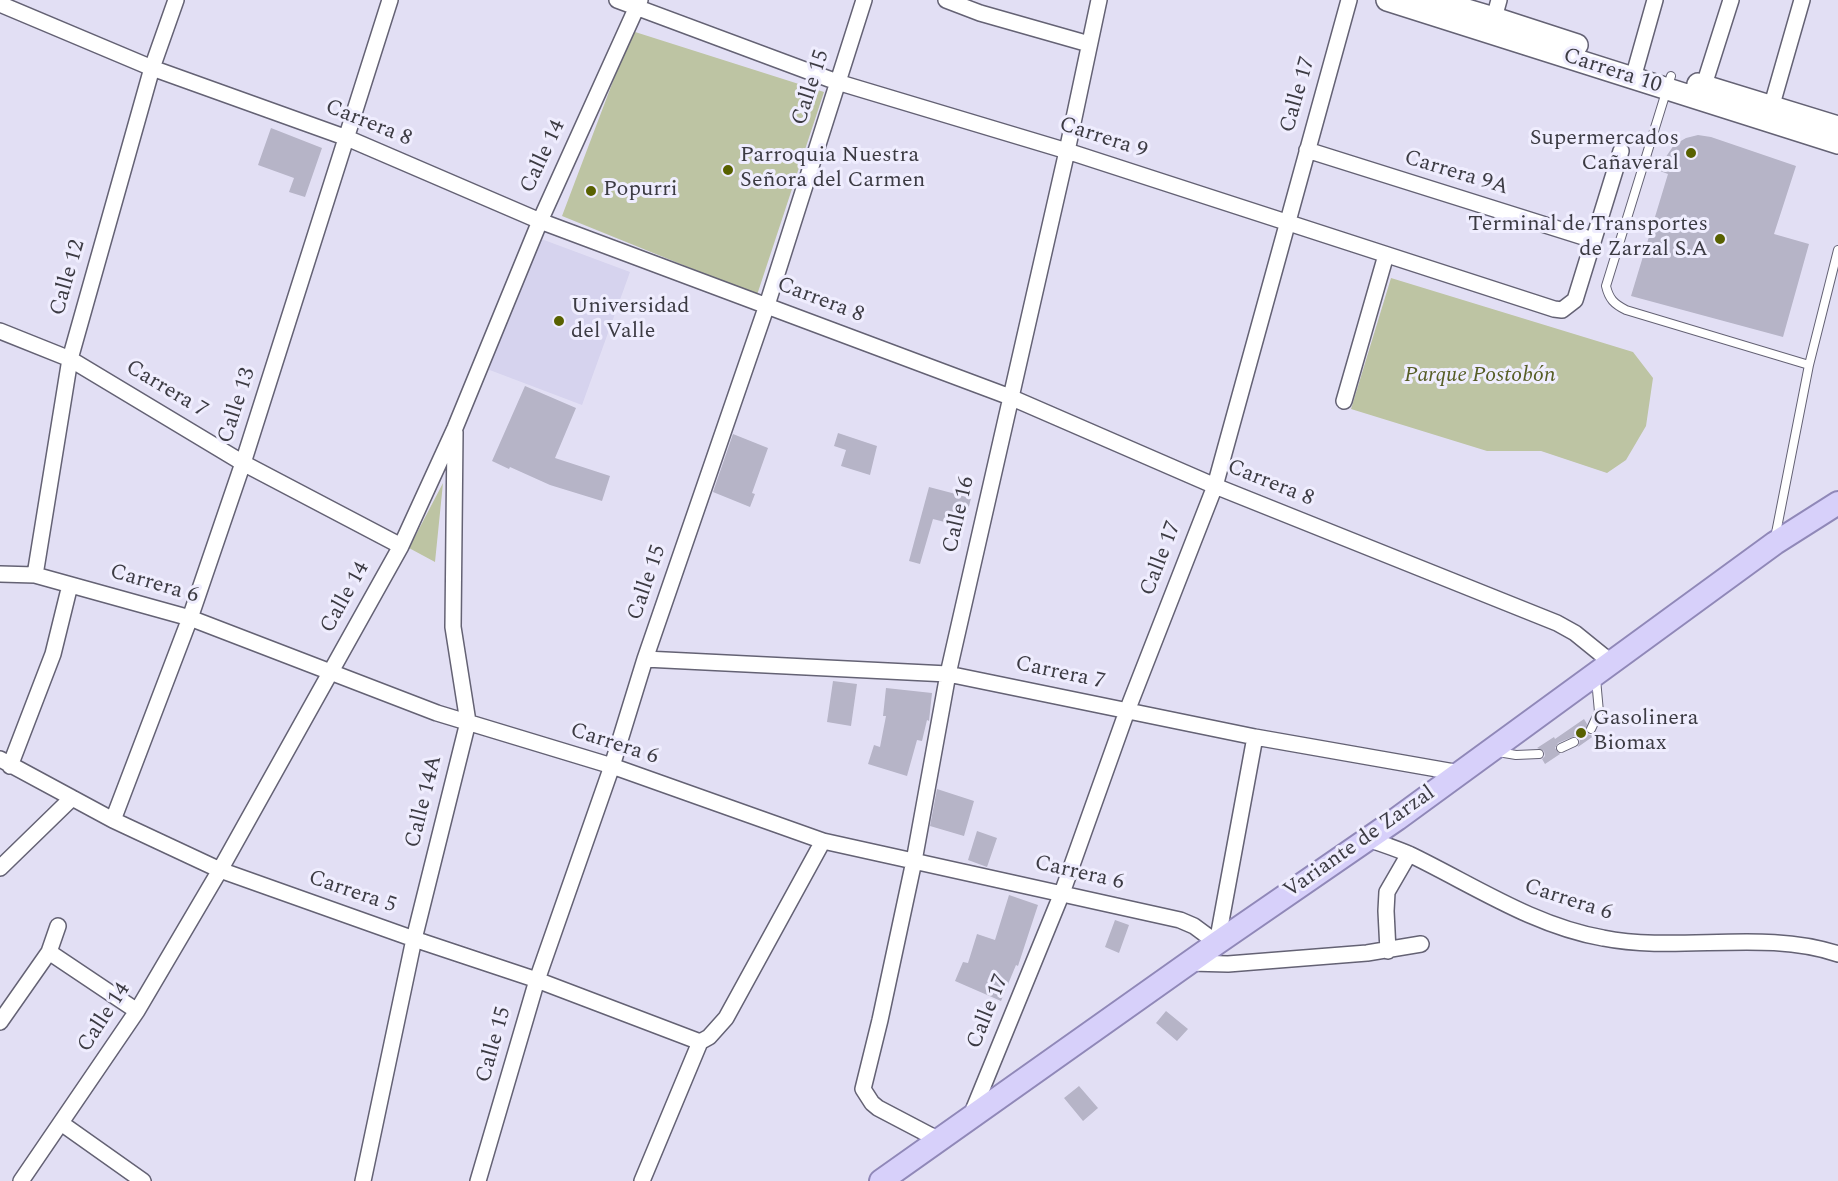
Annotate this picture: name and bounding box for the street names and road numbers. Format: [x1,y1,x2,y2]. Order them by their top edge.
street label: Carrera 10 [1559,44,1665,100]
street label: Calle 15 [787,47,837,129]
street label: Calle 17 [1276,54,1322,136]
street label: Carrera 8 [321,95,415,153]
street label: Carrera 9 [1056,112,1150,166]
street label: Calle 14 [516,116,572,198]
street label: Carrera 9A [1401,146,1511,202]
street label: Calle 12 [46,237,92,319]
street label: Carrera 8 [773,272,867,330]
street label: Carrera 7 [120,355,212,425]
street label: Calle 13 [213,365,263,447]
street label: Carrera 8 [1223,455,1317,513]
street label: Calle 16 [938,474,982,556]
street label: Calle 17 [1136,518,1188,600]
street label: Calle 15 [623,542,673,624]
street label: Calle 14 [316,558,376,638]
street label: Carrera 6 [107,560,201,610]
street label: Carrera 7 [1013,652,1107,696]
street label: Carrera 6 [567,718,661,772]
street label: Calle 14A [401,753,449,851]
street label: Variante de Zarzal [1279,781,1441,905]
street label: Carrera 6 [1032,851,1126,897]
street label: Carrera 5 [305,866,399,920]
street label: Carrera 6 [1521,874,1615,928]
street label: Calle 17 [962,971,1016,1053]
street label: Calle 14 [73,978,137,1058]
street label: Calle 15 [472,1004,518,1086]

